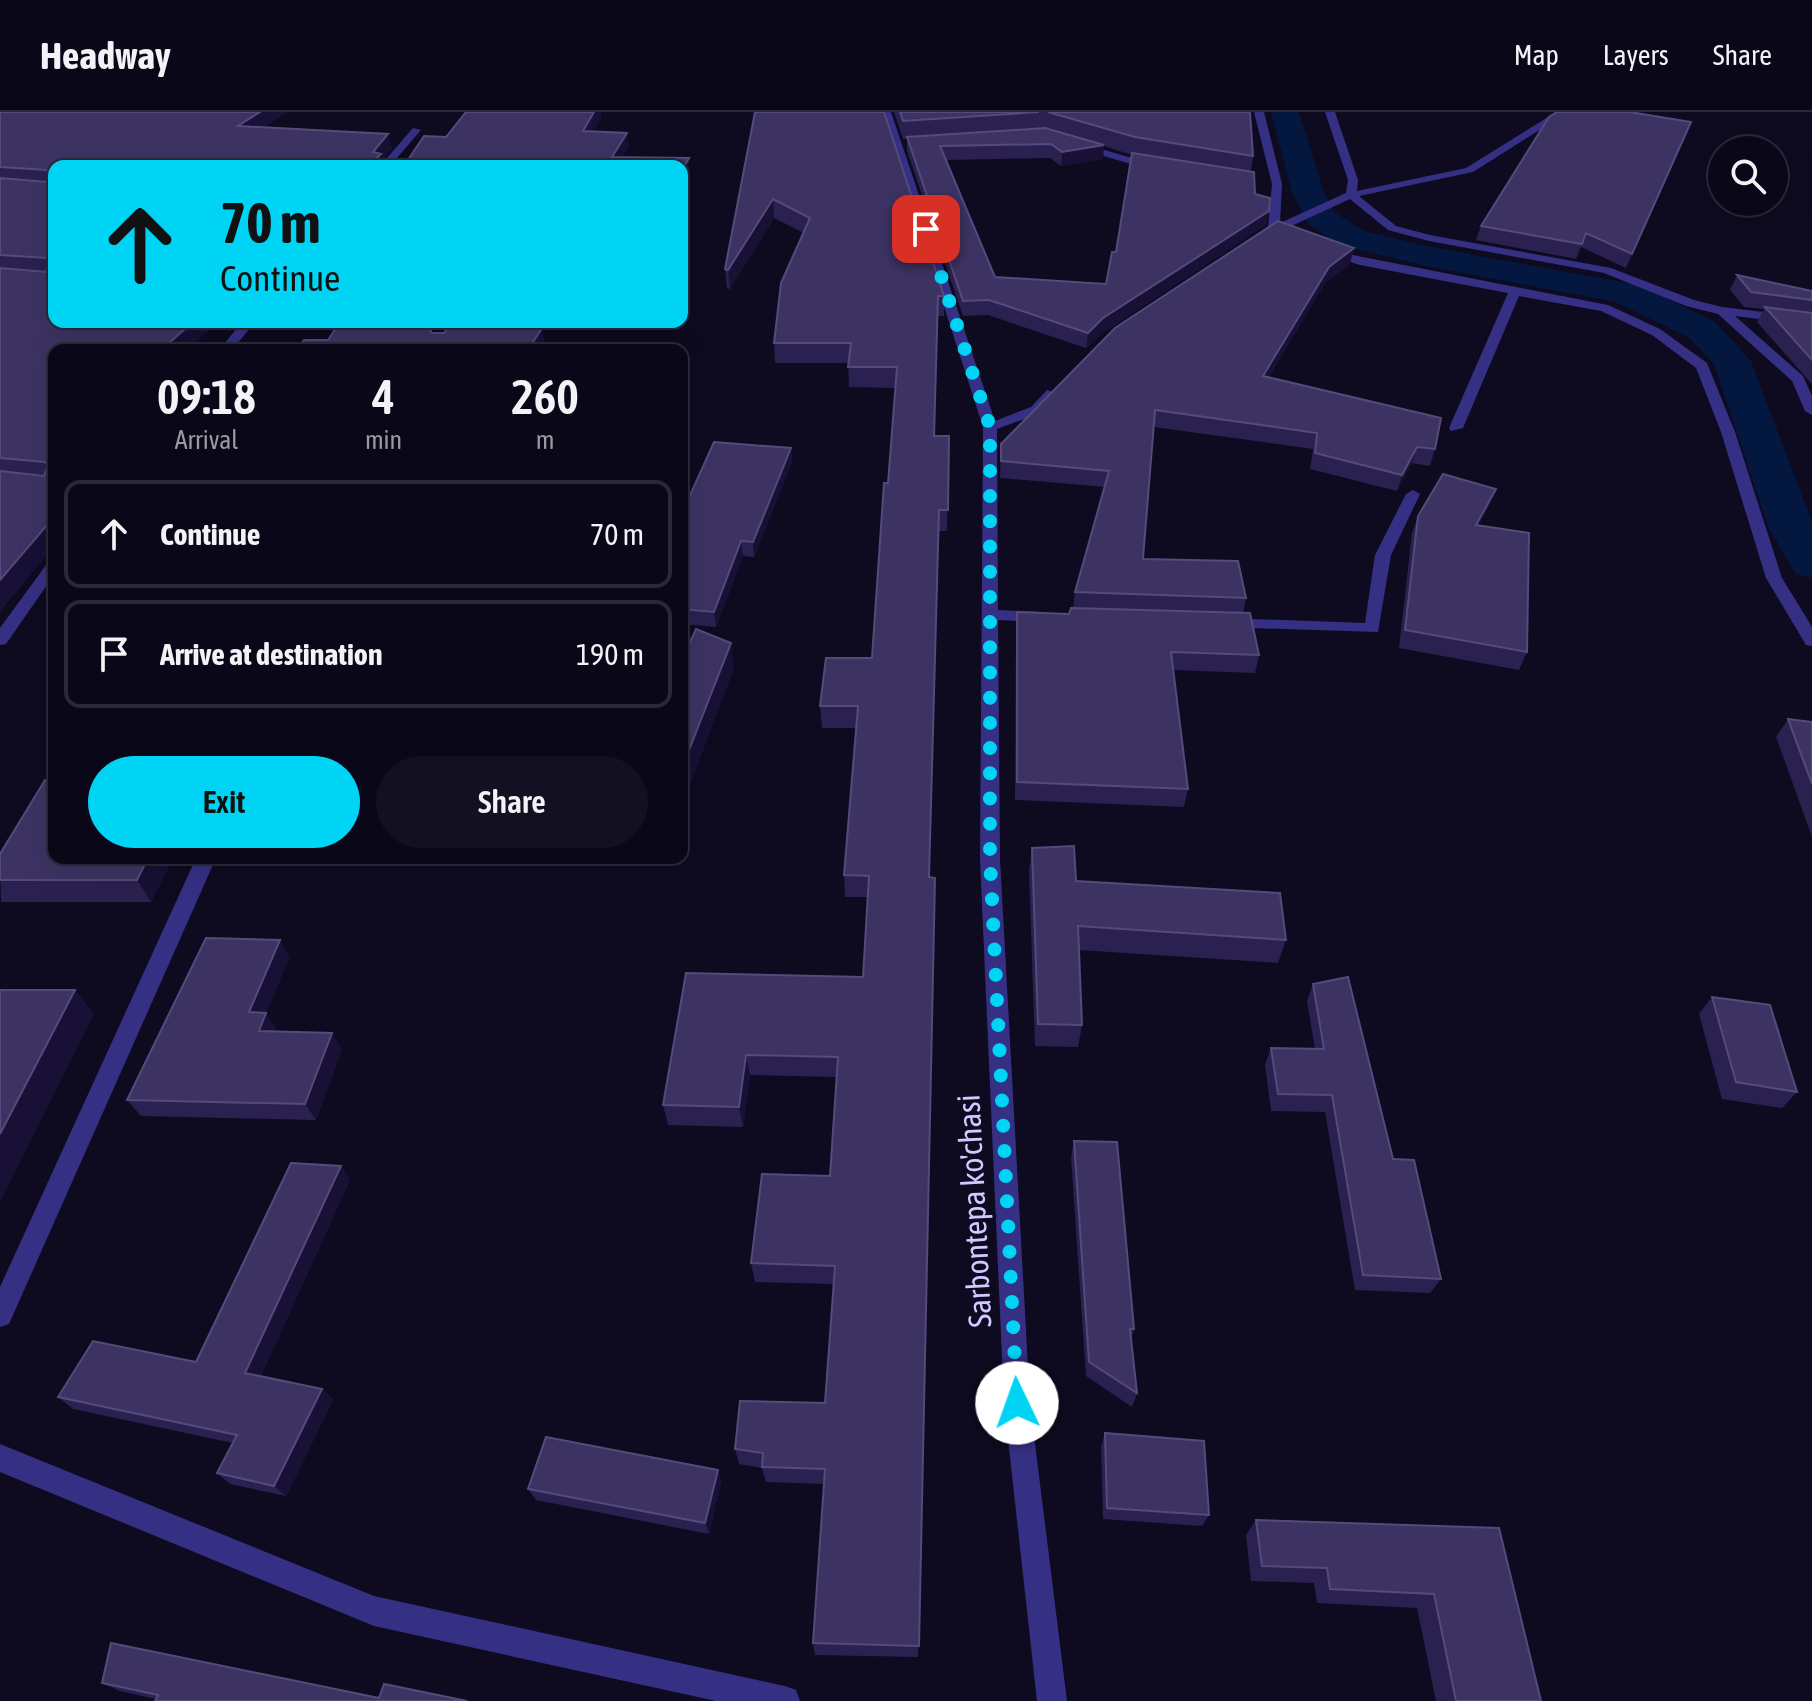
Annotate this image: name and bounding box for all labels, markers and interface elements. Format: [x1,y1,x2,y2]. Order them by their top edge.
text: Headway [40,34,171,77]
text: Map [1514,39,1559,71]
text: Layers [1603,39,1669,71]
text: Share [1713,39,1772,71]
map controls [1708,136,1788,216]
button: search [1708,136,1788,216]
text: 70 m [220,191,321,255]
icon: ahead [88,192,192,296]
pin [892,195,960,263]
icon: arrive [904,207,948,251]
text: Continue [220,257,340,299]
text: 09:18 [157,369,256,424]
text: 4 [372,369,395,424]
text: 260 [511,369,579,424]
text: Arrival [175,425,238,455]
text: min [365,425,402,455]
text: m [536,425,554,455]
icon: ahead [92,512,136,556]
text: Continue [160,517,260,551]
text: 70 m [590,517,644,551]
icon: arrive [92,632,136,676]
text: Arrive at destination [160,637,382,671]
text: 190 m [576,637,644,671]
button: Exit [88,756,360,848]
button: Share [376,756,648,848]
street label: Sarbontepa ko'chasi [949,1093,999,1329]
position arrow [975,1361,1059,1445]

